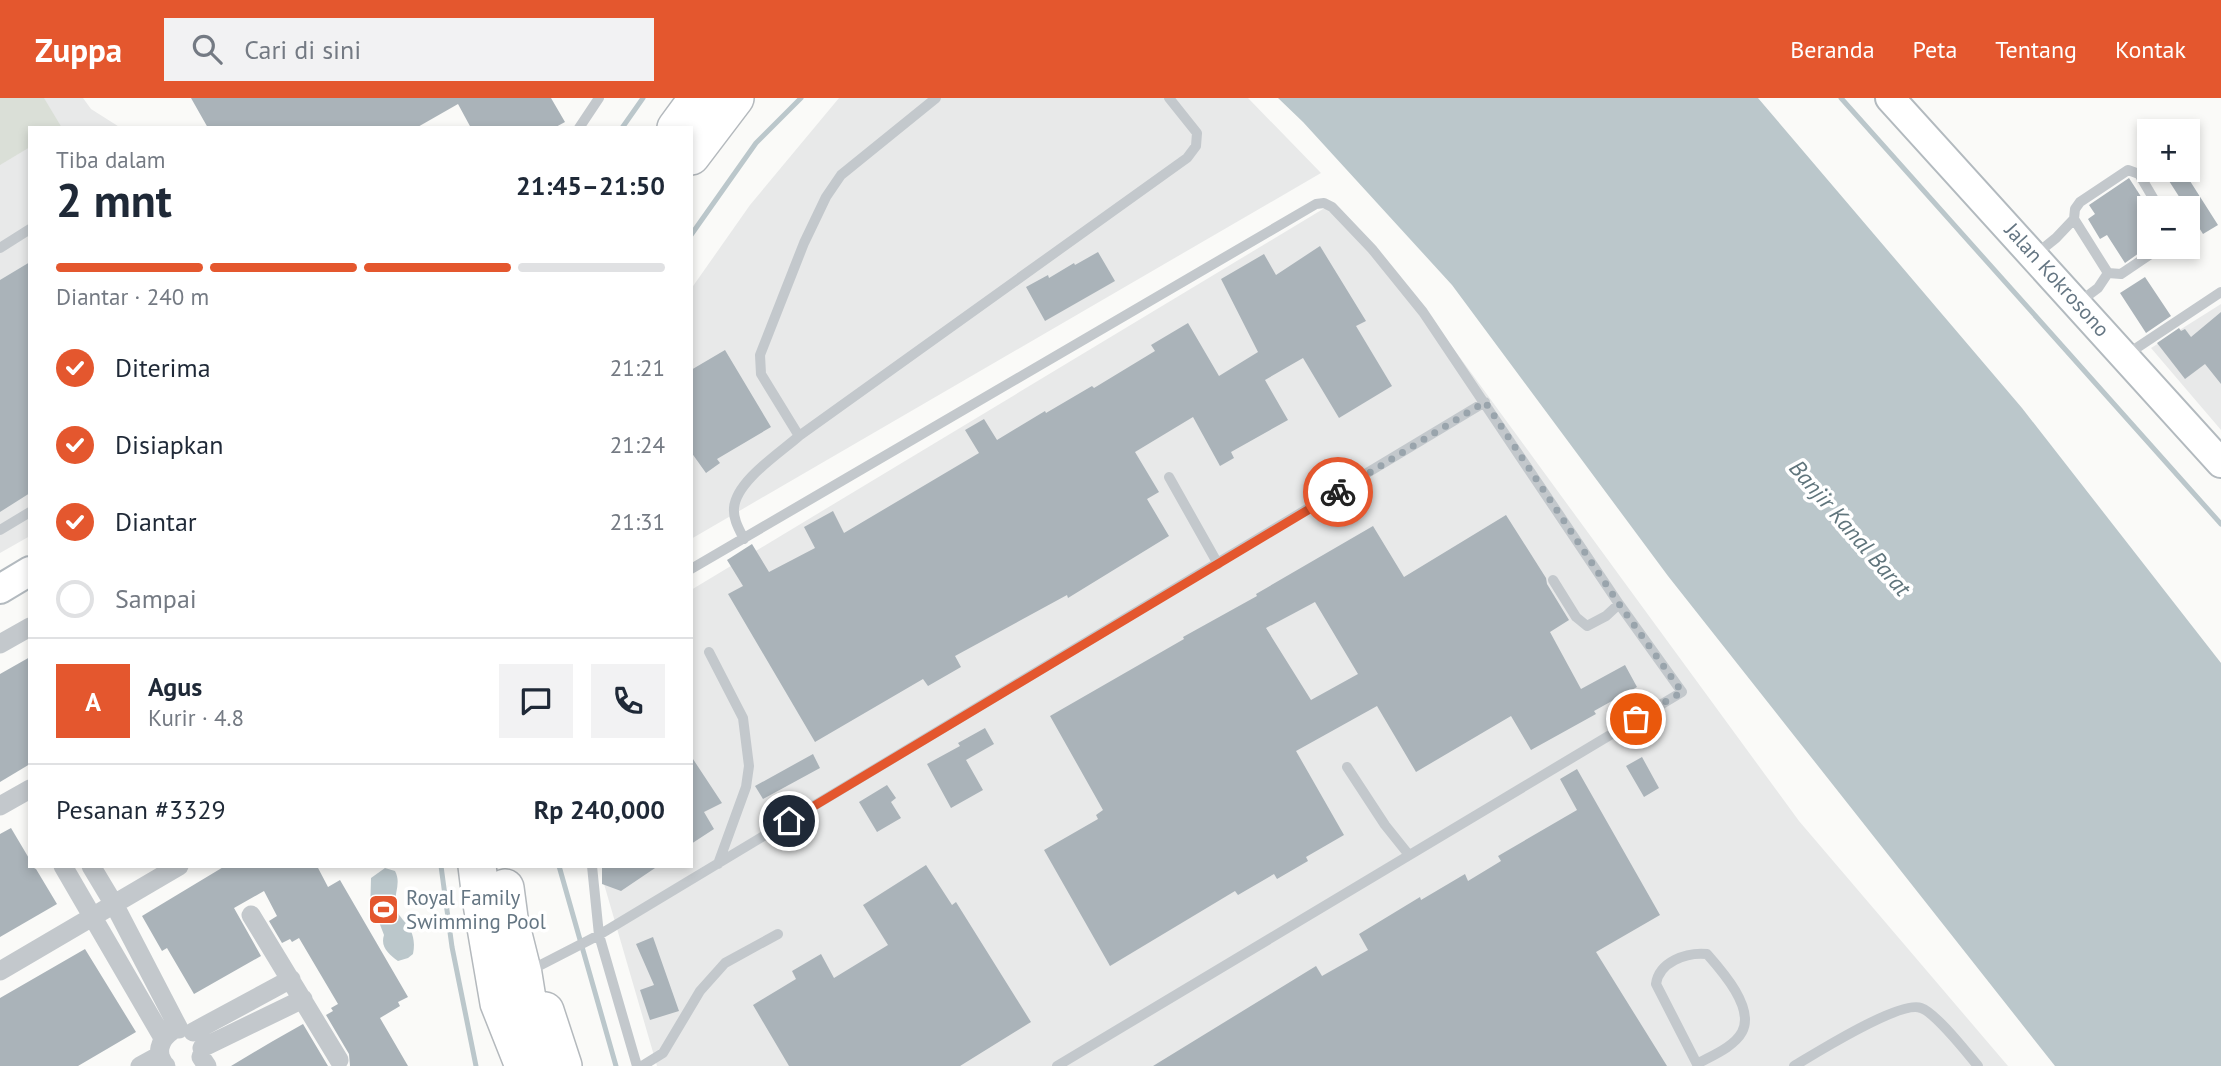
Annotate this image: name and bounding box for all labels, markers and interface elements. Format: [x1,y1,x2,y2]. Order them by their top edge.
search box [164,18,654,81]
text: Zuppa [35,28,122,71]
icon: search [188,30,226,68]
text: Cari di sini [244,33,361,66]
text: Beranda [1790,34,1875,65]
text: Peta [1913,34,1957,65]
text: Tentang [1995,34,2077,65]
text: Kontak [2115,34,2186,65]
map controls [2137,119,2200,259]
button: + [2137,119,2200,182]
text: Tiba dalam [56,145,165,174]
text: 21:45–21:50 [516,169,665,202]
text: 2 mnt [56,170,172,230]
button: − [2137,196,2200,259]
street label: Jalan Kokrosono [1998,216,2116,342]
text: Diantar · 240 m [56,282,209,311]
icon: check [56,349,94,387]
text: Diterima [115,351,211,384]
text: 21:21 [610,353,665,382]
icon: check [56,426,94,464]
text: Disiapkan [115,428,223,461]
text: 21:24 [610,430,665,459]
water label: Banjir Kanal Barat [1783,454,1918,603]
courier [1303,457,1373,527]
icon: bike [1319,473,1357,511]
icon: check [56,503,94,541]
text: Diantar [115,505,197,538]
text: 21:31 [610,507,665,536]
text: Sampai [115,582,197,615]
button: chat [499,664,573,738]
button: phone [591,664,665,738]
text: Agus [148,670,202,703]
text: A [85,685,101,718]
pin [1606,689,1666,749]
icon: bag [1617,700,1655,738]
text: Kurir · 4.8 [148,703,244,732]
pin [759,791,819,851]
text: Pesanan #3329 [56,793,226,826]
text: Rp 240,000 [534,793,665,826]
icon: home [770,802,808,840]
place label: Royal Family Swimming Pool [406,884,546,935]
sports icon: Royal Family Swimming Pool [366,893,400,927]

